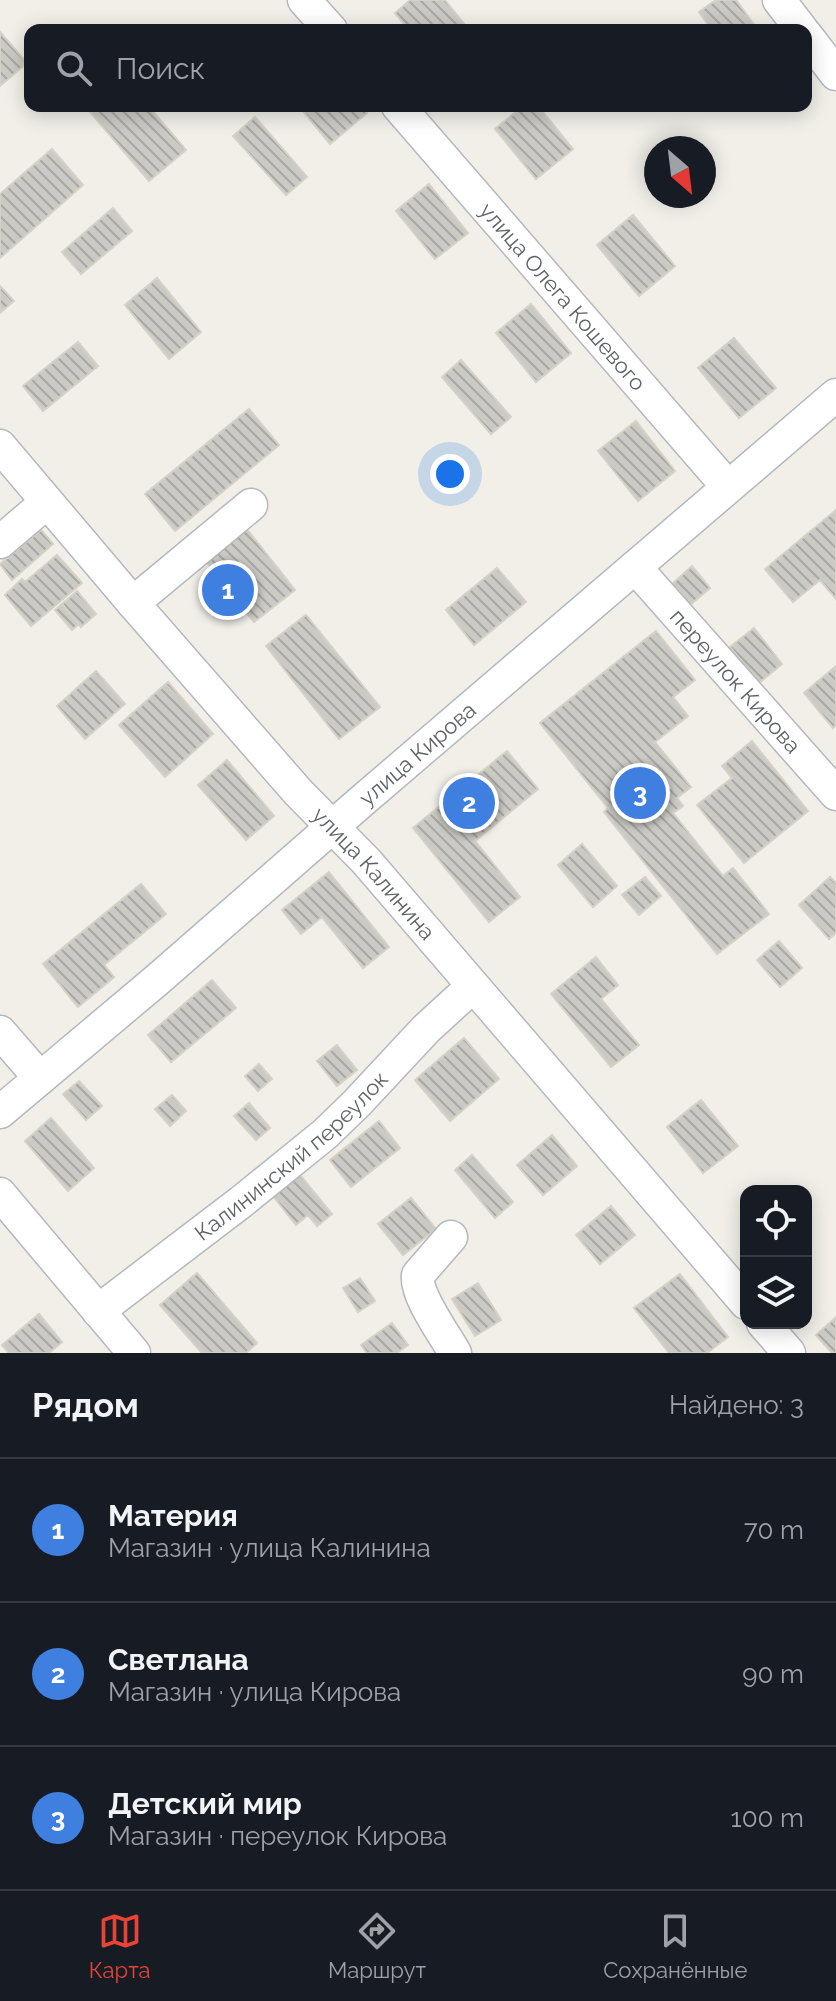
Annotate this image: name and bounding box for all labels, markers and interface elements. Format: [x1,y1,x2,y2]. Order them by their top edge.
search box [24,24,812,112]
icon: search [52,46,96,90]
text: Поиск [116,51,205,86]
north arrow [644,136,716,208]
street label: улица Олега Кошевого [475,197,651,396]
your location [430,454,470,494]
pin: 1 [202,560,254,620]
street label: переулок Кирова [665,603,806,758]
street label: улица Кирова [353,696,481,811]
pin: 3 [614,763,666,823]
pin: 2 [443,773,495,833]
street label: улица Калинина [307,802,441,945]
street label: Калининский переулок [189,1066,393,1246]
map controls [740,1185,812,1329]
button: locate [740,1185,812,1257]
button: layers [740,1257,812,1329]
text: Рядом [32,1385,139,1425]
text: Найдено: 3 [669,1390,804,1420]
text: Материя [108,1498,238,1533]
text: 1 [52,1515,64,1545]
text: 70 m [744,1515,804,1545]
text: Магазин · улица Калинина [108,1533,431,1563]
text: Светлана [108,1642,249,1677]
text: 2 [51,1659,65,1689]
text: 90 m [742,1659,804,1689]
text: Магазин · улица Кирова [108,1677,401,1707]
text: Детский мир [108,1786,302,1821]
text: 3 [51,1803,65,1833]
text: 100 m [731,1803,804,1833]
text: Магазин · переулок Кирова [108,1821,447,1851]
tab: Карта [89,1909,151,1983]
tab: Маршрут [328,1909,426,1983]
tab: Сохранённые [603,1909,747,1983]

